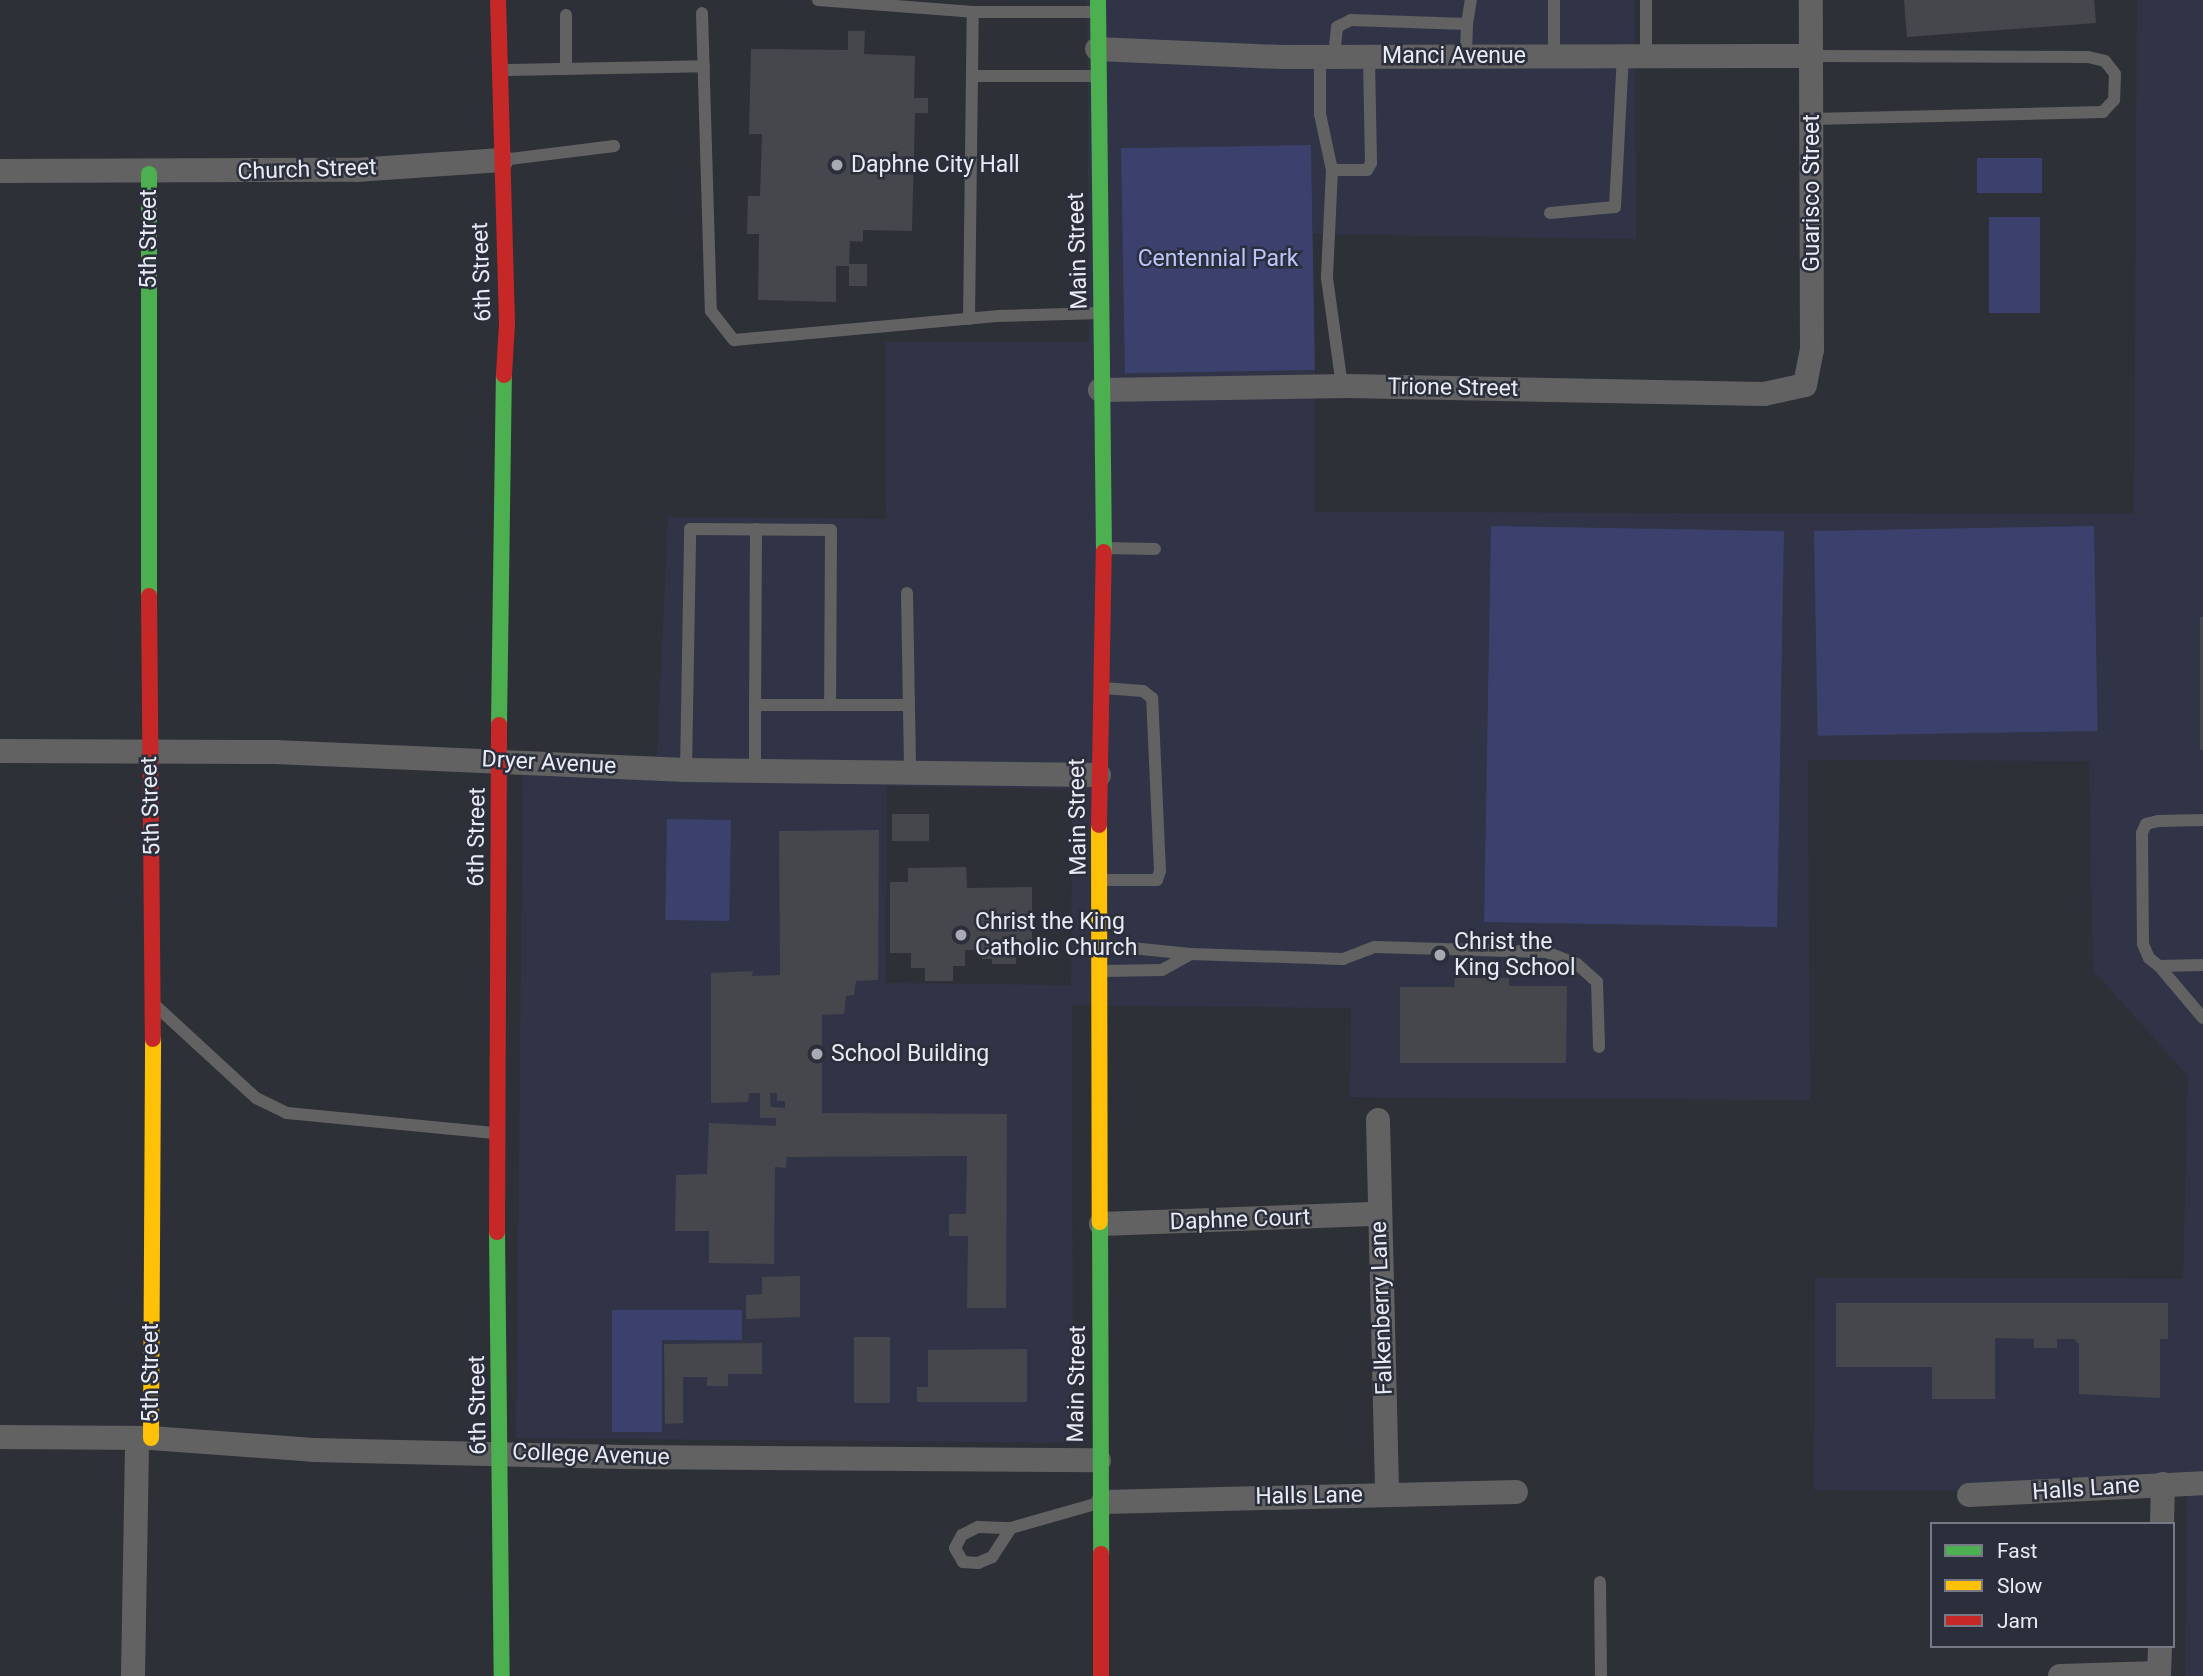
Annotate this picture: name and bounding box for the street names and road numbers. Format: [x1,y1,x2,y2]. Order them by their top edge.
street label: Manci Avenue [1382,42,1526,70]
street label: Guarisco Street [1798,114,1826,272]
street label: Church Street [237,154,377,186]
street label: 5th Street [135,189,163,289]
street label: Main Street [1062,192,1094,310]
street label: 6th Street [466,222,498,322]
street label: Trione Street [1387,373,1519,403]
street label: Dryer Avenue [481,746,617,780]
street label: 5th Street [135,756,167,856]
street label: Main Street [1063,758,1093,876]
street label: 6th Street [462,787,492,887]
street label: Daphne Court [1169,1204,1311,1236]
street label: Falkenberry Lane [1365,1221,1399,1395]
street label: 5th Street [137,1323,165,1423]
street label: Main Street [1062,1325,1092,1443]
street label: 6th Street [463,1355,493,1455]
street label: College Avenue [512,1438,670,1472]
street label: Halls Lane [2031,1471,2141,1507]
street label: Halls Lane [1255,1481,1363,1511]

